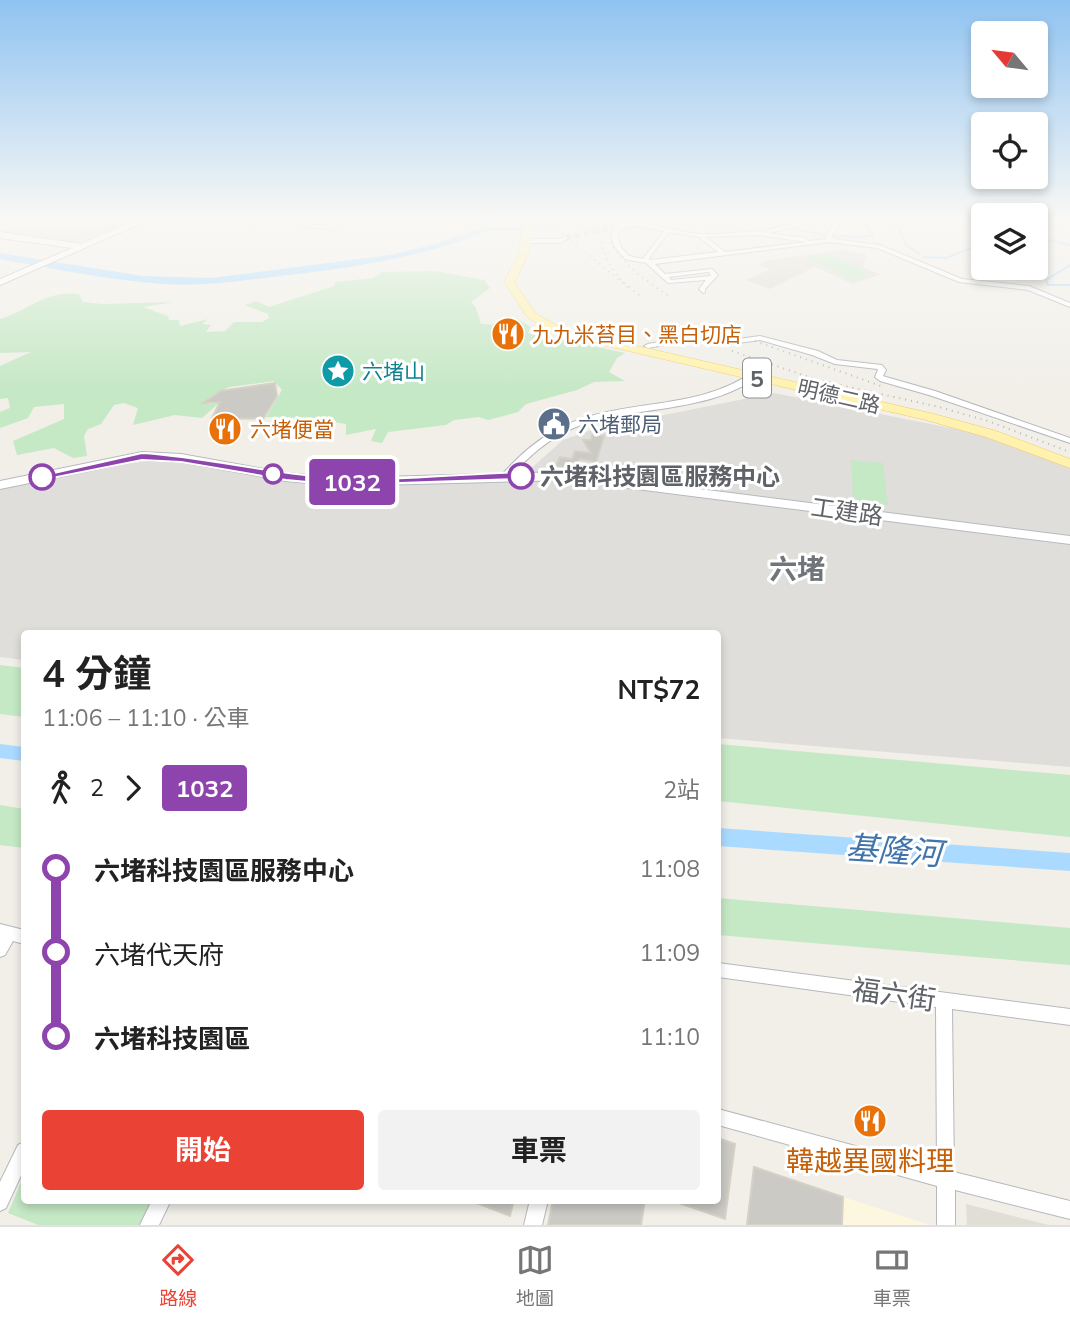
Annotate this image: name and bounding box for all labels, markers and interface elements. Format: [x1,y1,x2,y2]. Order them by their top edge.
north arrow [971,21,1048,98]
map controls [971,21,1048,280]
button: locate [971,112,1048,189]
button: layers [971,203,1048,280]
restaurant icon: 九九米苔目、黑白切店 [489,315,527,353]
place label: 九九米苔目、黑白切店 [532,321,742,347]
place icon: 六堵山 [319,352,357,390]
place label: 六堵山 [362,358,425,384]
road number: 5 [743,358,771,398]
street label: 明德二路 [795,374,883,418]
public building icon: 六堵郵局 [535,405,573,443]
restaurant icon: 六堵便當 [206,410,244,448]
place label: 六堵郵局 [578,411,662,437]
place label: 六堵便當 [250,416,334,442]
line badge: 1032 [303,459,401,505]
place label: 六堵科技園區服務中心 [540,461,780,491]
marker: 六堵科技園區服務中心 [508,463,534,489]
unlabelled marker [29,464,55,490]
unlabelled marker [263,464,283,484]
text: 1032 [323,467,381,497]
street label: 工建路 [809,491,885,531]
district label: 六堵 [769,551,825,586]
text: 4 分鐘 [42,649,151,697]
text: NT$72 [617,673,700,706]
text: 11:06 – 11:10 · 公車 [42,703,250,732]
icon: walk [42,769,80,807]
icon: forward [114,769,152,807]
text: 2 [90,773,104,802]
text: 1032 [176,773,233,803]
text: 2站 [663,775,700,804]
water label: 基隆河 [845,827,949,874]
text: 六堵科技園區服務中心 [94,854,354,887]
text: 11:08 [640,854,700,883]
text: 六堵代天府 [94,938,224,971]
text: 11:09 [640,938,700,967]
street label: 福六街 [850,971,938,1017]
text: 六堵科技園區 [94,1022,250,1055]
text: 11:10 [640,1022,700,1051]
restaurant icon: 韓越異國料理 [851,1102,889,1140]
button: 開始 [42,1110,364,1190]
button: 車票 [378,1110,700,1190]
place label: 韓越異國料理 [786,1143,954,1178]
tab: 路線 [159,1241,197,1310]
tab: 地圖 [516,1241,554,1310]
tab: 車票 [873,1241,911,1310]

